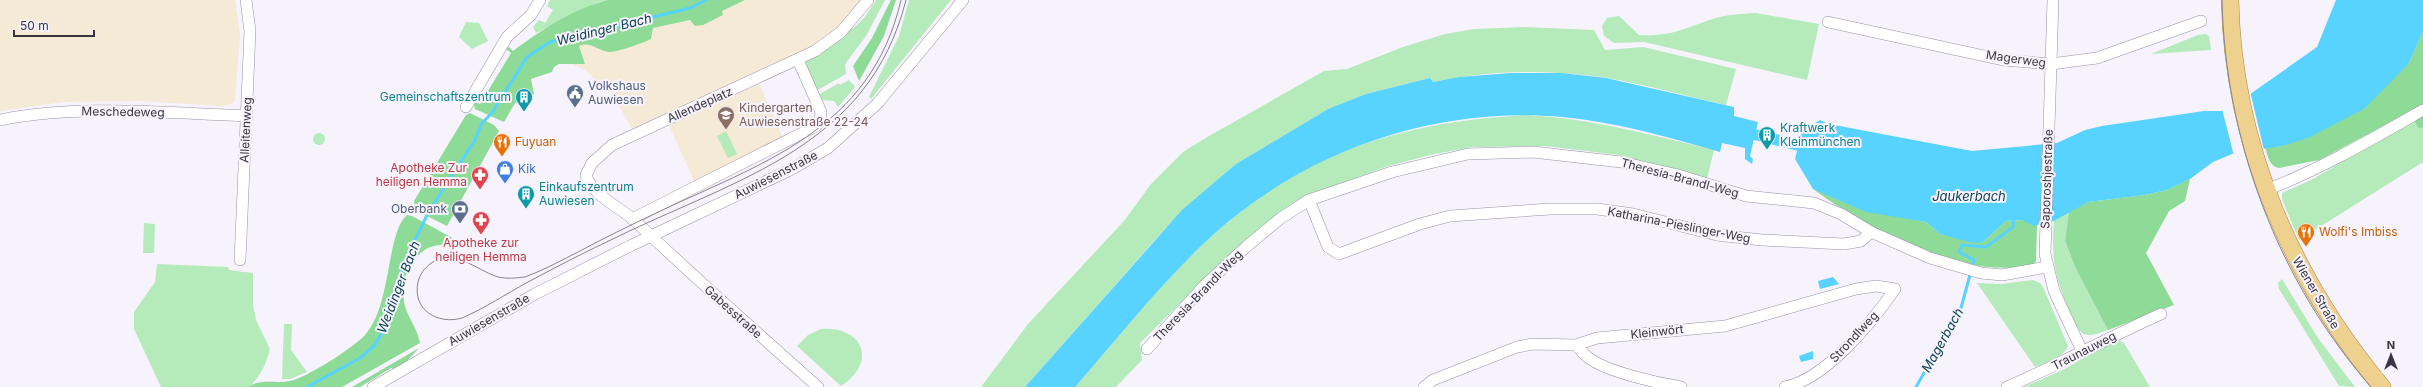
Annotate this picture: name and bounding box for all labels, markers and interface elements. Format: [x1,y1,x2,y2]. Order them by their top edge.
water label: Weidinger Bach [555,9,653,49]
scale bar [14,12,94,38]
text: 50 m [20,18,49,33]
street label: Magerweg [1985,47,2047,70]
place label: Volkshaus Auwiesen [588,78,646,107]
public building icon: Volkshaus Auwiesen [565,83,585,108]
street label: Allendeplatz [665,83,735,126]
building icon: Gemeinschaftszentrum [514,87,534,112]
place label: Gemeinschaftszentrum [380,89,511,104]
street label: Alleitenweg [236,97,255,163]
place label: Kindergarten Auwiesenstraße 22-24 [739,100,869,129]
street label: Meschedeweg [81,103,165,120]
school or university icon: Kindergarten Auwiesenstraße 22-24 [716,105,736,130]
place label: Kraftwerk Kleinmünchen [1780,120,1861,149]
building icon: Kraftwerk Kleinmünchen [1757,125,1777,150]
street label: Saporoshjestraße [2037,129,2056,229]
restaurant icon: Fuyuan [492,132,512,157]
place label: Fuyuan [515,134,556,149]
street label: Auwiesenstraße [732,147,820,202]
street label: Theresia-Brandl-Weg [1619,155,1741,200]
shop icon: Kik [495,159,515,184]
place label: Apotheke Zur heiligen Hemma [376,160,467,189]
place label: Kik [518,161,536,176]
pharmacy icon: Apotheke Zur heiligen Hemma [470,165,490,190]
place label: Einkaufszentrum Auwiesen [539,179,634,208]
building icon: Einkaufszentrum Auwiesen [516,184,536,209]
water label: Jaukerbach [1932,188,2006,204]
bank icon: Oberbank [450,199,470,224]
place label: Oberbank [391,201,447,216]
street label: Katharina-Pieslinger-Weg [1606,203,1752,246]
pharmacy icon: Apotheke zur heiligen Hemma [471,210,491,235]
restaurant icon: Wolfi's Imbiss [2296,222,2316,247]
place label: Wolfi's Imbiss [2319,224,2398,239]
place label: Apotheke zur heiligen Hemma [435,235,527,264]
water label: Weidinger Bach [373,238,423,335]
street label: Theresia-Brandl-Weg [1150,247,1245,345]
street label: Wiener Straße [2290,254,2343,332]
street label: Gabesstraße [701,282,765,341]
street label: Auwiesenstraße [445,290,532,349]
water label: Magerbach [1918,305,1966,375]
street label: Strondlweg [1826,308,1881,365]
street label: Kleinwört [1630,321,1684,342]
street label: Traunauweg [2049,328,2119,373]
north arrow [2371,335,2411,375]
text: N [2387,338,2395,352]

